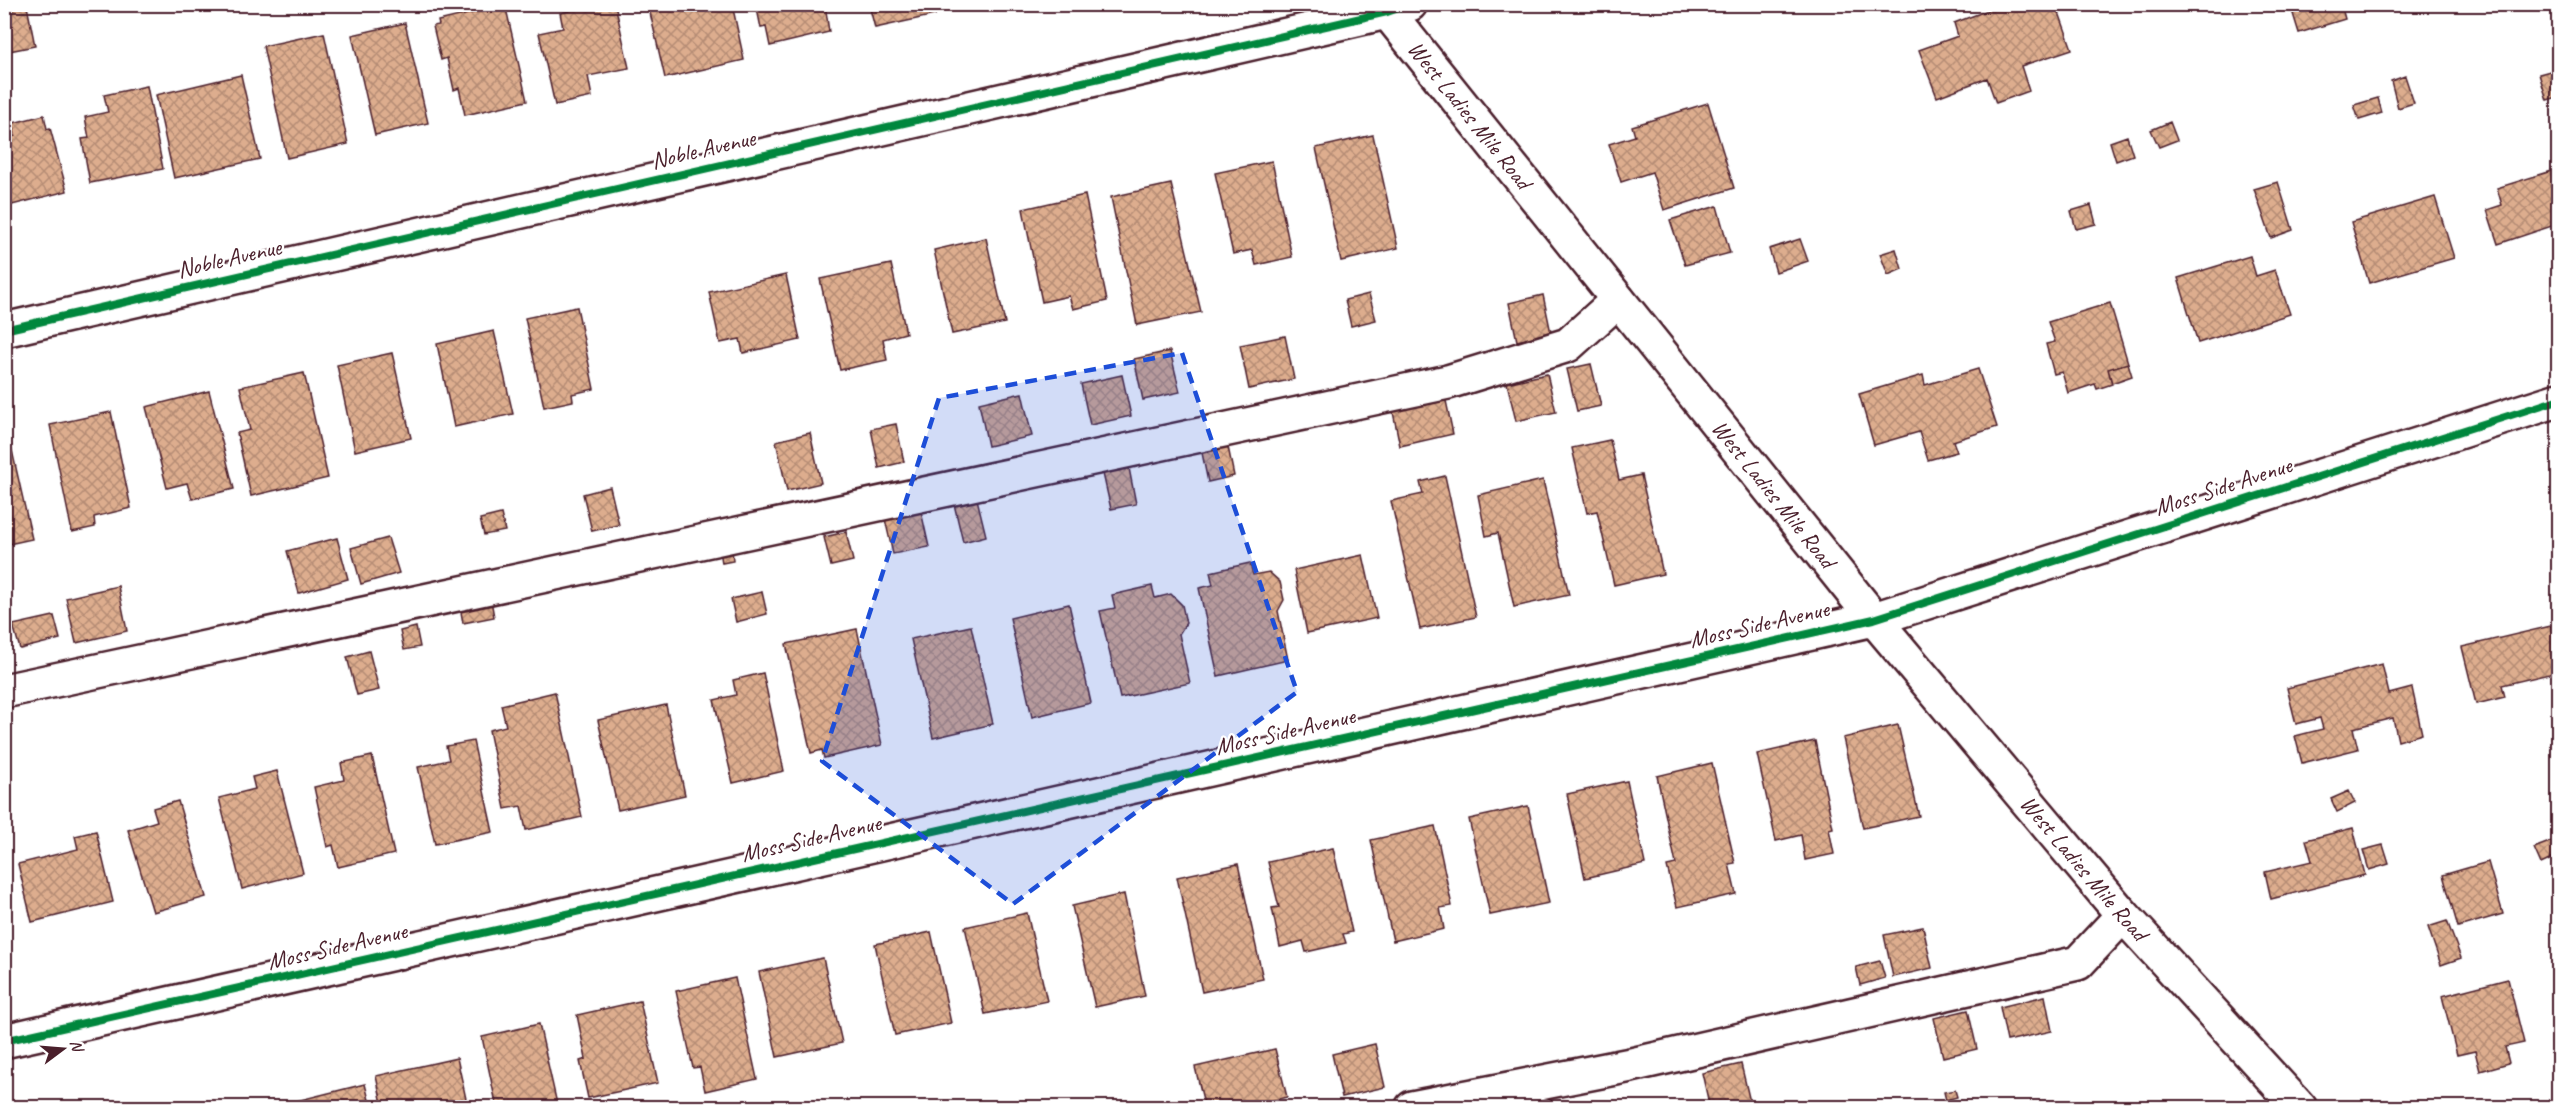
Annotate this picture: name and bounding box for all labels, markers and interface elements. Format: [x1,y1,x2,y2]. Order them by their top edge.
street label: West Ladies Mile Road [1401,34,1541,198]
street label: Noble Avenue [648,122,760,176]
street label: Noble Avenue [174,231,286,285]
street label: West Ladies Mile Road [1705,414,1845,577]
street label: Moss Side Avenue [2151,449,2297,522]
street label: Moss Side Avenue [1686,593,1834,655]
street label: Moss Side Avenue [1212,700,1360,762]
street label: West Ladies Mile Road [2014,789,2157,950]
street label: Moss Side Avenue [738,807,886,869]
street label: Moss Side Avenue [264,915,412,977]
north arrow [33,1019,93,1079]
text: N [65,1038,88,1056]

